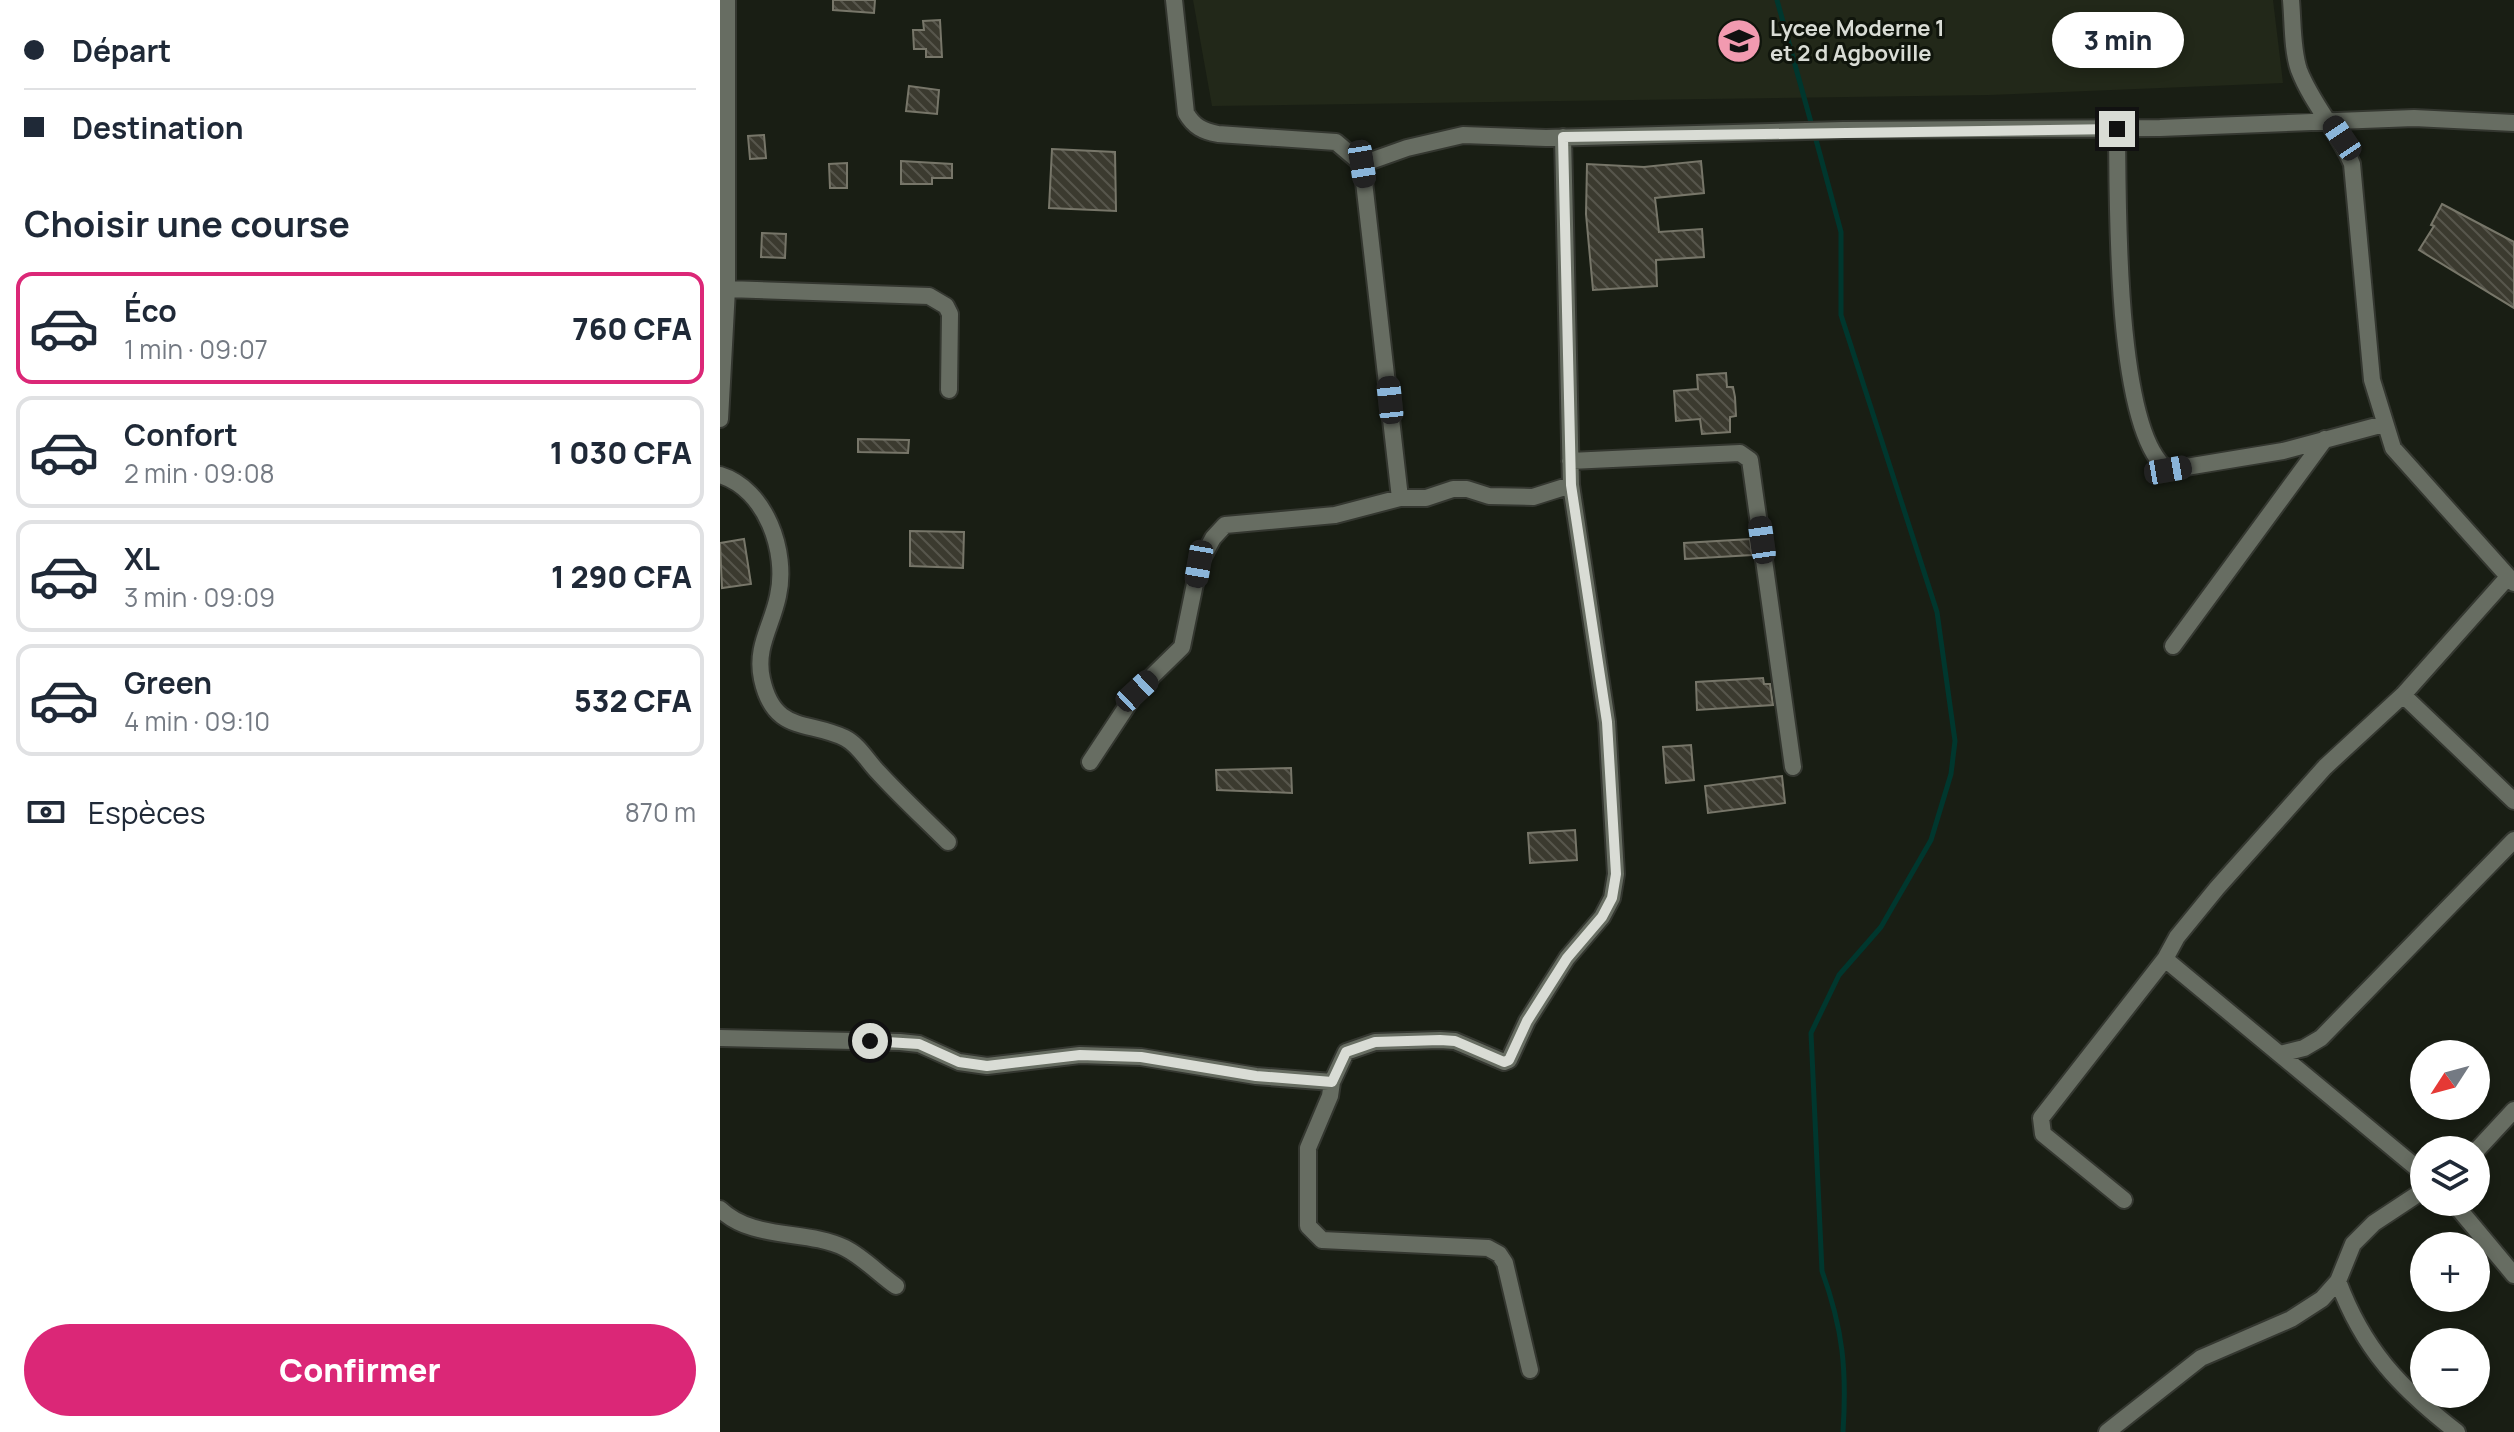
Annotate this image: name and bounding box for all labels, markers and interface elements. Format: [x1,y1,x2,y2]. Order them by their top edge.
place label: Lycee Moderne 1 et 2 d Agboville [1770,13,1945,68]
callout: 3 min [2051,13,2183,69]
school or university icon: Lycee Moderne 1 et 2 d Agboville [1715,17,1763,65]
text: 3 min [2084,22,2152,58]
text: Départ [72,30,171,71]
text: Destination [72,107,243,148]
route end [2099,111,2135,147]
car [2319,111,2365,165]
car [1346,138,1378,190]
text: Choisir une course [24,199,350,248]
text: Éco [124,290,177,331]
icon: car [28,292,100,364]
text: 760 CFA [572,308,692,349]
text: 1 min · 09:07 [124,331,268,367]
car [1376,375,1404,425]
text: Confort [124,414,238,455]
icon: car [28,416,100,488]
text: 1 030 CFA [550,432,692,473]
car [2142,454,2194,486]
text: 2 min · 09:08 [124,455,275,491]
car [1747,515,1777,565]
text: XL [124,538,160,579]
car [1183,538,1215,590]
icon: car [28,540,100,612]
text: 1 290 CFA [551,556,692,597]
text: 3 min · 09:09 [124,579,275,615]
text: Green [124,662,212,703]
icon: car [28,664,100,736]
car [1111,666,1163,716]
text: 532 CFA [574,680,692,721]
text: 4 min · 09:10 [124,703,270,739]
icon: cash [24,790,68,834]
text: Espèces [88,792,206,833]
text: 870 m [625,794,696,830]
route start [852,1023,888,1059]
north arrow [2410,1040,2490,1120]
map controls [2410,1040,2490,1408]
button: layers [2410,1136,2490,1216]
button: + [2410,1232,2490,1312]
button: Confirmer [24,1324,696,1416]
button: − [2410,1328,2490,1408]

